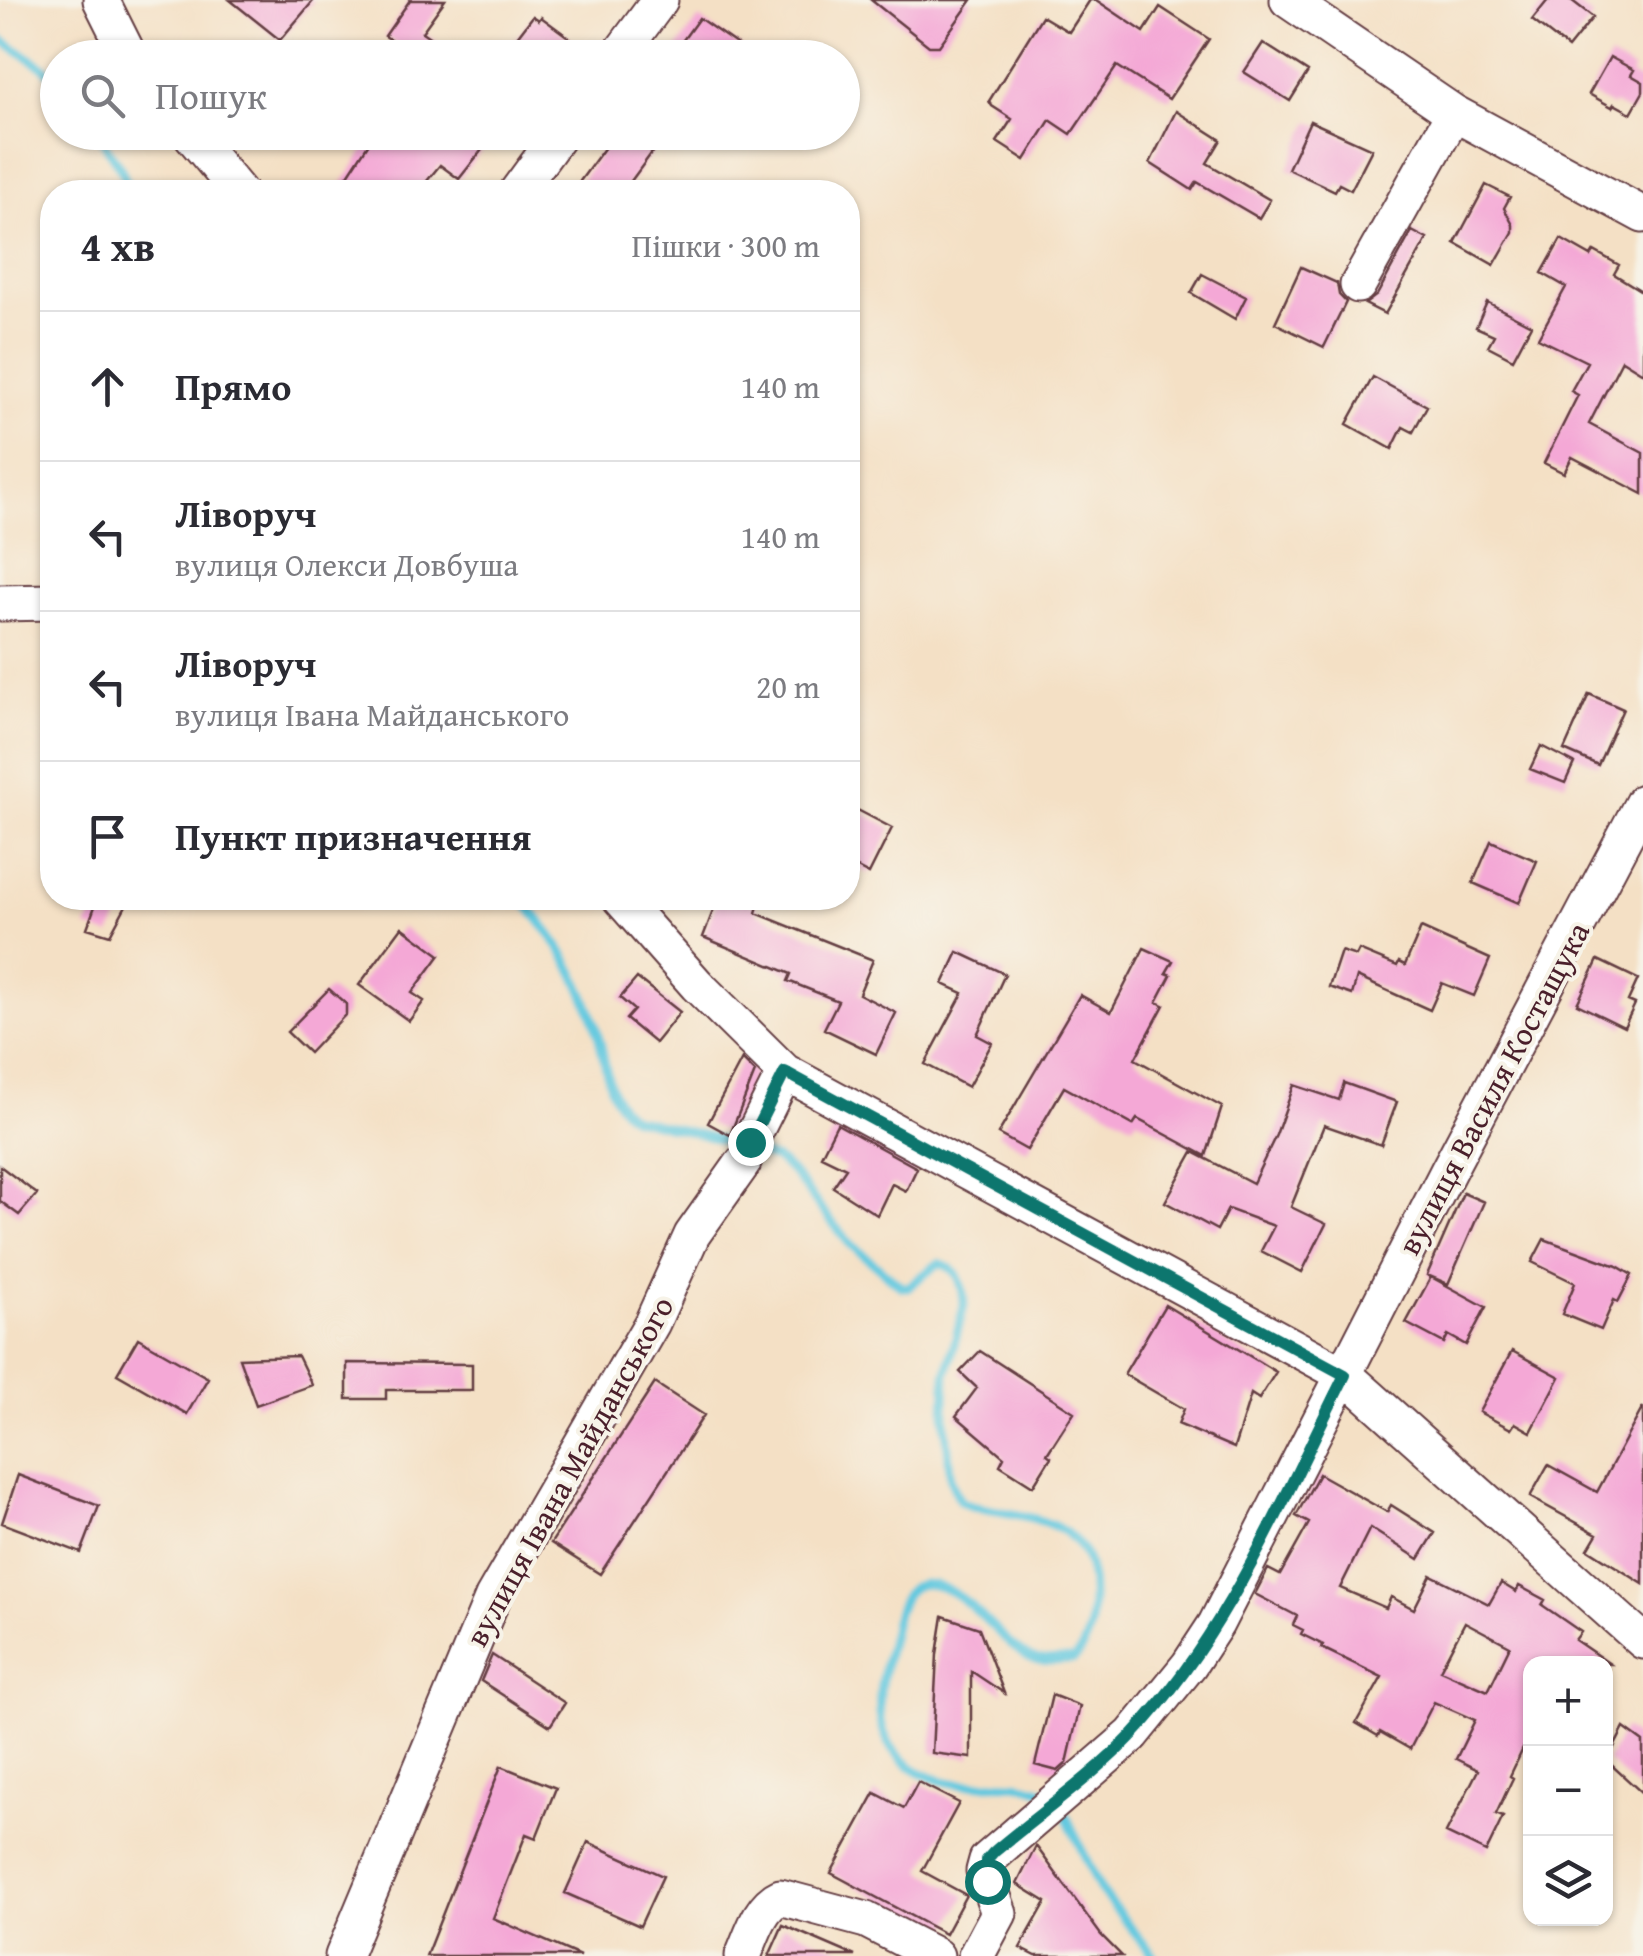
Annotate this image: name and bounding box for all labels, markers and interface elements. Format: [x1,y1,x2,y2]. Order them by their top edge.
search box [40,40,860,150]
text: Пошук [155,67,267,123]
icon: search [75,68,130,123]
text: 4 хв [80,215,155,276]
text: Пішки · 300 m [632,222,820,269]
text: Прямо [175,358,291,414]
icon: ahead [80,359,135,414]
text: 140 m [741,363,820,410]
text: Ліворуч [175,485,316,541]
icon: left [80,509,135,564]
text: 140 m [741,513,820,560]
text: вулиця Олекси Довбуша [175,541,519,588]
text: Ліворуч [175,635,316,691]
icon: left [80,659,135,714]
text: 20 m [756,663,820,710]
text: вулиця Івана Майданського [175,691,569,738]
text: Пункт призначення [175,808,531,864]
icon: arrive [80,809,135,864]
street label: вулиця Василя Костащука [1385,912,1601,1263]
route end [728,1120,774,1166]
street label: вулиця Івана Майданського [453,1287,685,1655]
map controls [1523,1656,1613,1926]
button: + [1523,1656,1613,1746]
button: − [1523,1746,1613,1836]
button: layers [1523,1836,1613,1926]
route start [965,1859,1011,1905]

